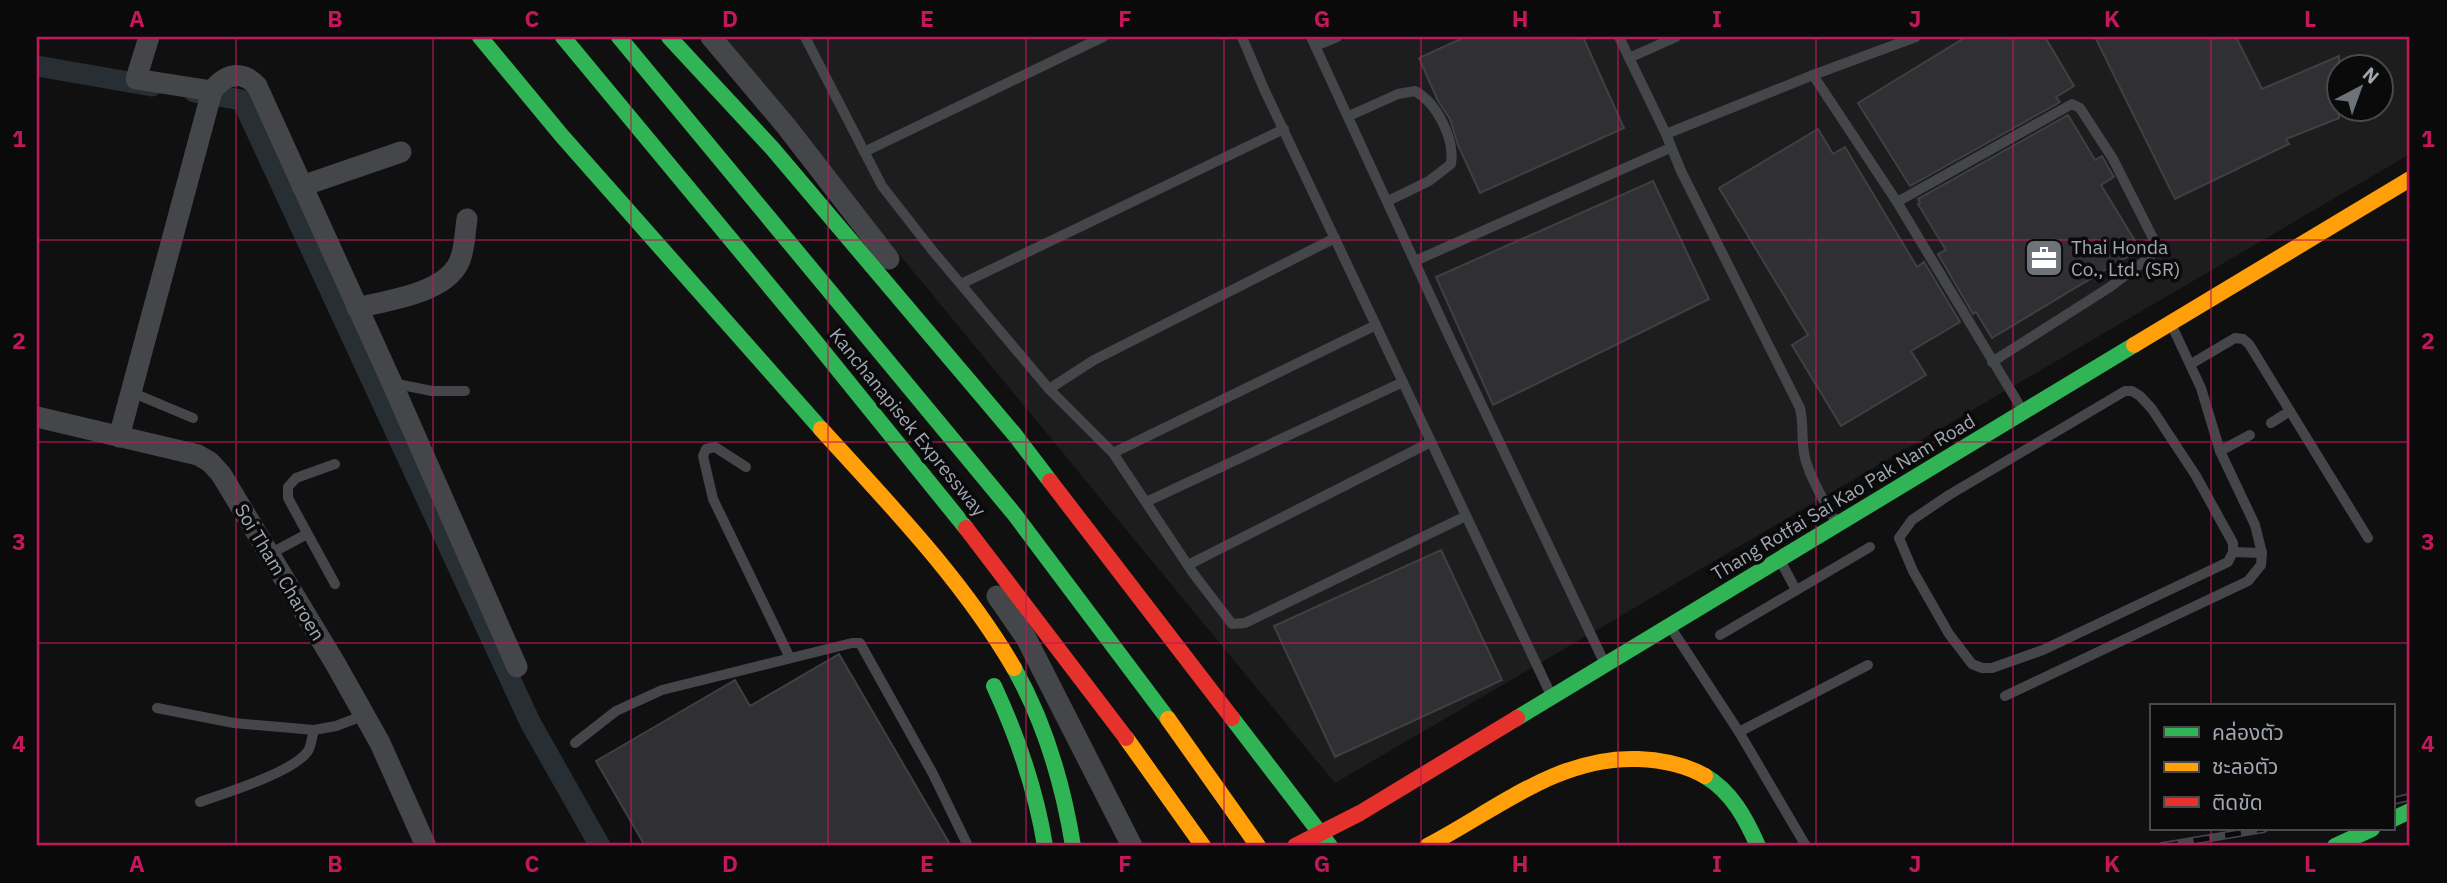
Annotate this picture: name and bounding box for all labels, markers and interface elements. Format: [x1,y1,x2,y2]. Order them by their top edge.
text: A [129,3,145,33]
text: B [327,3,343,33]
text: C [525,3,540,33]
text: D [722,3,738,33]
text: E [920,3,934,33]
text: F [1118,3,1132,33]
text: G [1314,3,1330,33]
text: H [1512,3,1528,33]
text: I [1712,3,1722,33]
text: J [1909,3,1921,33]
text: K [2104,3,2120,33]
text: L [2304,3,2316,33]
north arrow [2324,52,2394,122]
text: N [2358,62,2384,89]
text: 1 [12,123,26,153]
text: 1 [2421,123,2435,153]
place label: Thai Honda Co., Ltd. (SR) [2071,235,2180,281]
office icon: Thai Honda Co., Ltd. (SR) [2023,237,2065,279]
street label: Kanchanapisek Expressway [825,323,992,521]
text: 2 [12,325,26,355]
text: 2 [2421,325,2435,355]
street label: Thang Rotfai Sai Kao Pak Nam Road [1707,409,1979,585]
street label: Soi Tham Charoen [230,499,330,645]
text: 3 [12,526,26,556]
text: 3 [2421,526,2435,556]
legend [2150,704,2394,830]
text: คล่องตัว [2212,718,2284,746]
text: 4 [12,728,26,758]
text: 4 [2421,728,2435,758]
text: ชะลอตัว [2212,752,2278,780]
text: ติดขัด [2212,788,2263,816]
text: A [129,848,145,878]
text: B [327,848,343,878]
text: C [525,848,540,878]
text: D [722,848,738,878]
text: E [920,848,934,878]
text: F [1118,848,1132,878]
text: G [1314,848,1330,878]
text: H [1512,848,1528,878]
text: I [1712,848,1722,878]
text: J [1909,848,1921,878]
text: K [2104,848,2120,878]
text: L [2304,848,2316,878]

